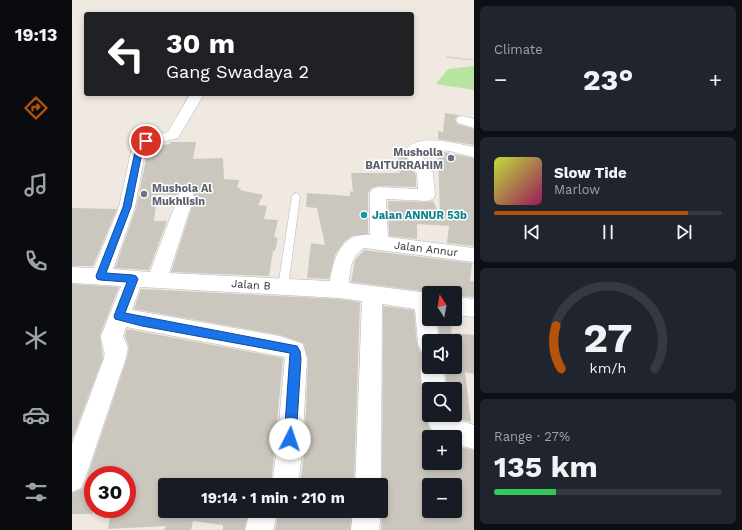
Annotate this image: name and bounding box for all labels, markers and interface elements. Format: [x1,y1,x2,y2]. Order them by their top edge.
text: 19:13 [15,24,57,45]
text: 30 m [166,27,235,60]
icon: left [100,28,152,80]
text: Climate [494,42,543,57]
text: Gang Swadaya 2 [166,61,309,82]
text: 23° [583,62,633,97]
text: − [494,67,507,92]
text: + [709,67,722,92]
icon: directions [22,94,50,122]
pin [129,124,163,158]
icon: arrive [135,130,157,152]
place label: Musholla BAITURRAHIM [365,146,444,172]
marker: Musholla BAITURRAHIM [446,153,456,163]
text: Slow Tide [554,164,627,182]
icon: music [22,171,50,199]
place label: Mushola Al Mukhlisin [152,182,212,208]
text: Marlow [554,182,600,197]
marker: Mushola Al Mukhlisin [139,189,149,199]
place label: Jalan ANNUR 53b [372,209,467,222]
marker: Jalan ANNUR 53b [359,210,369,220]
icon: previous [521,221,543,243]
icon: pause [597,221,619,243]
icon: next [673,221,695,243]
street label: Jalan Annur [393,239,459,259]
icon: phone [22,247,50,275]
street label: Jalan B [231,277,271,293]
north arrow [422,286,462,326]
map controls [422,286,462,518]
text: 27 [583,312,633,361]
icon: climate [22,324,50,352]
button: sound [422,334,462,374]
text: km/h [590,359,626,375]
button: search [422,382,462,422]
icon: car [22,401,50,429]
position arrow [269,418,311,460]
text: Range · 27% [494,429,570,444]
button: + [422,430,462,470]
text: 135 km [494,449,598,484]
speed limit sign: 30 [84,466,136,518]
icon: filters [22,478,50,506]
button: − [422,478,462,518]
text: 19:14 · 1 min · 210 m [201,489,345,507]

